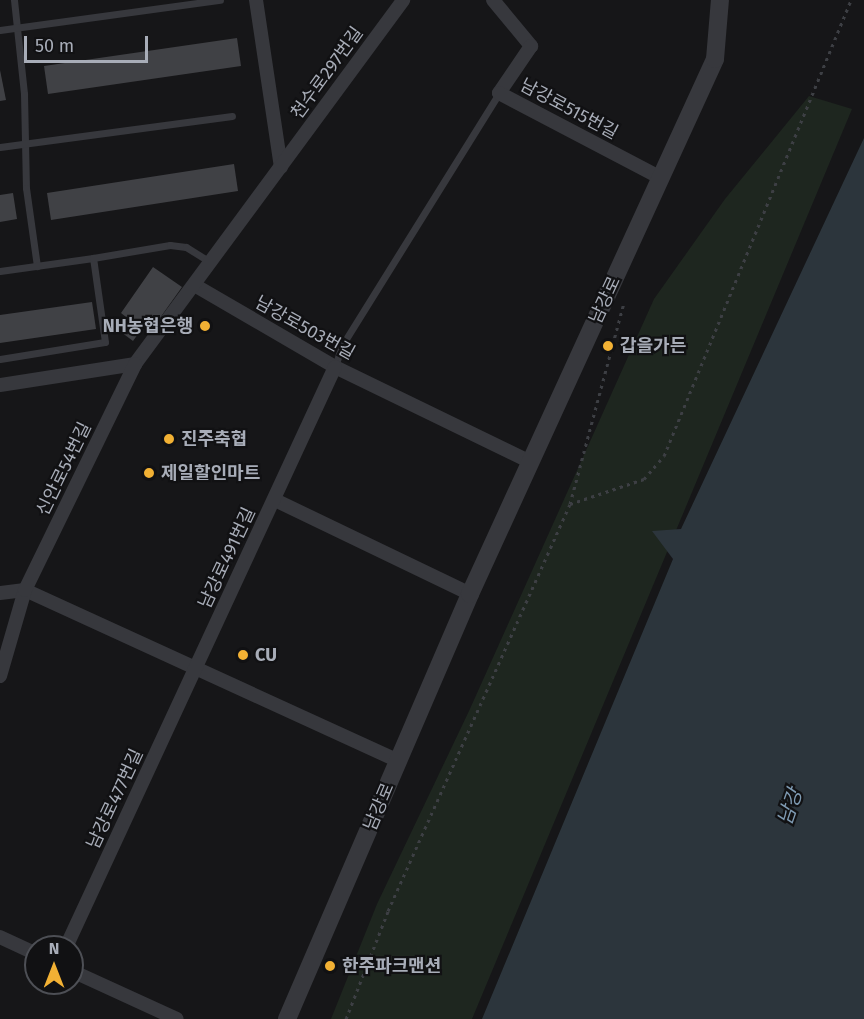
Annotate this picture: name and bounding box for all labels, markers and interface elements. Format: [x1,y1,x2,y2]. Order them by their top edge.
street label: 천수로297번길 [286,23,368,123]
scale bar [27,24,152,62]
text: 50 m [35,35,74,57]
street label: 남강로515번길 [516,74,622,144]
street label: 남강로 [585,273,625,327]
street label: 남강로503번길 [251,292,359,364]
place label: NH농협은행 [103,315,193,337]
marker: NH농협은행 [198,319,212,333]
place label: 갑을가든 [620,335,686,357]
marker: 갑을가든 [601,339,615,353]
street label: 신안로54번길 [32,419,96,519]
place label: 진주축협 [181,428,247,450]
marker: 진주축협 [162,432,176,446]
place label: 제일할인마트 [161,462,260,484]
marker: 제일할인마트 [142,466,156,480]
street label: 남강로491번길 [194,504,260,612]
place label: CU [255,644,277,666]
marker: CU [236,648,250,662]
street label: 남강로477번길 [82,746,148,852]
street label: 남강로 [359,780,399,834]
water label: 남강 [773,786,807,828]
north arrow [24,935,84,995]
text: N [49,939,59,958]
place label: 한주파크맨션 [342,955,441,977]
marker: 한주파크맨션 [323,959,337,973]

